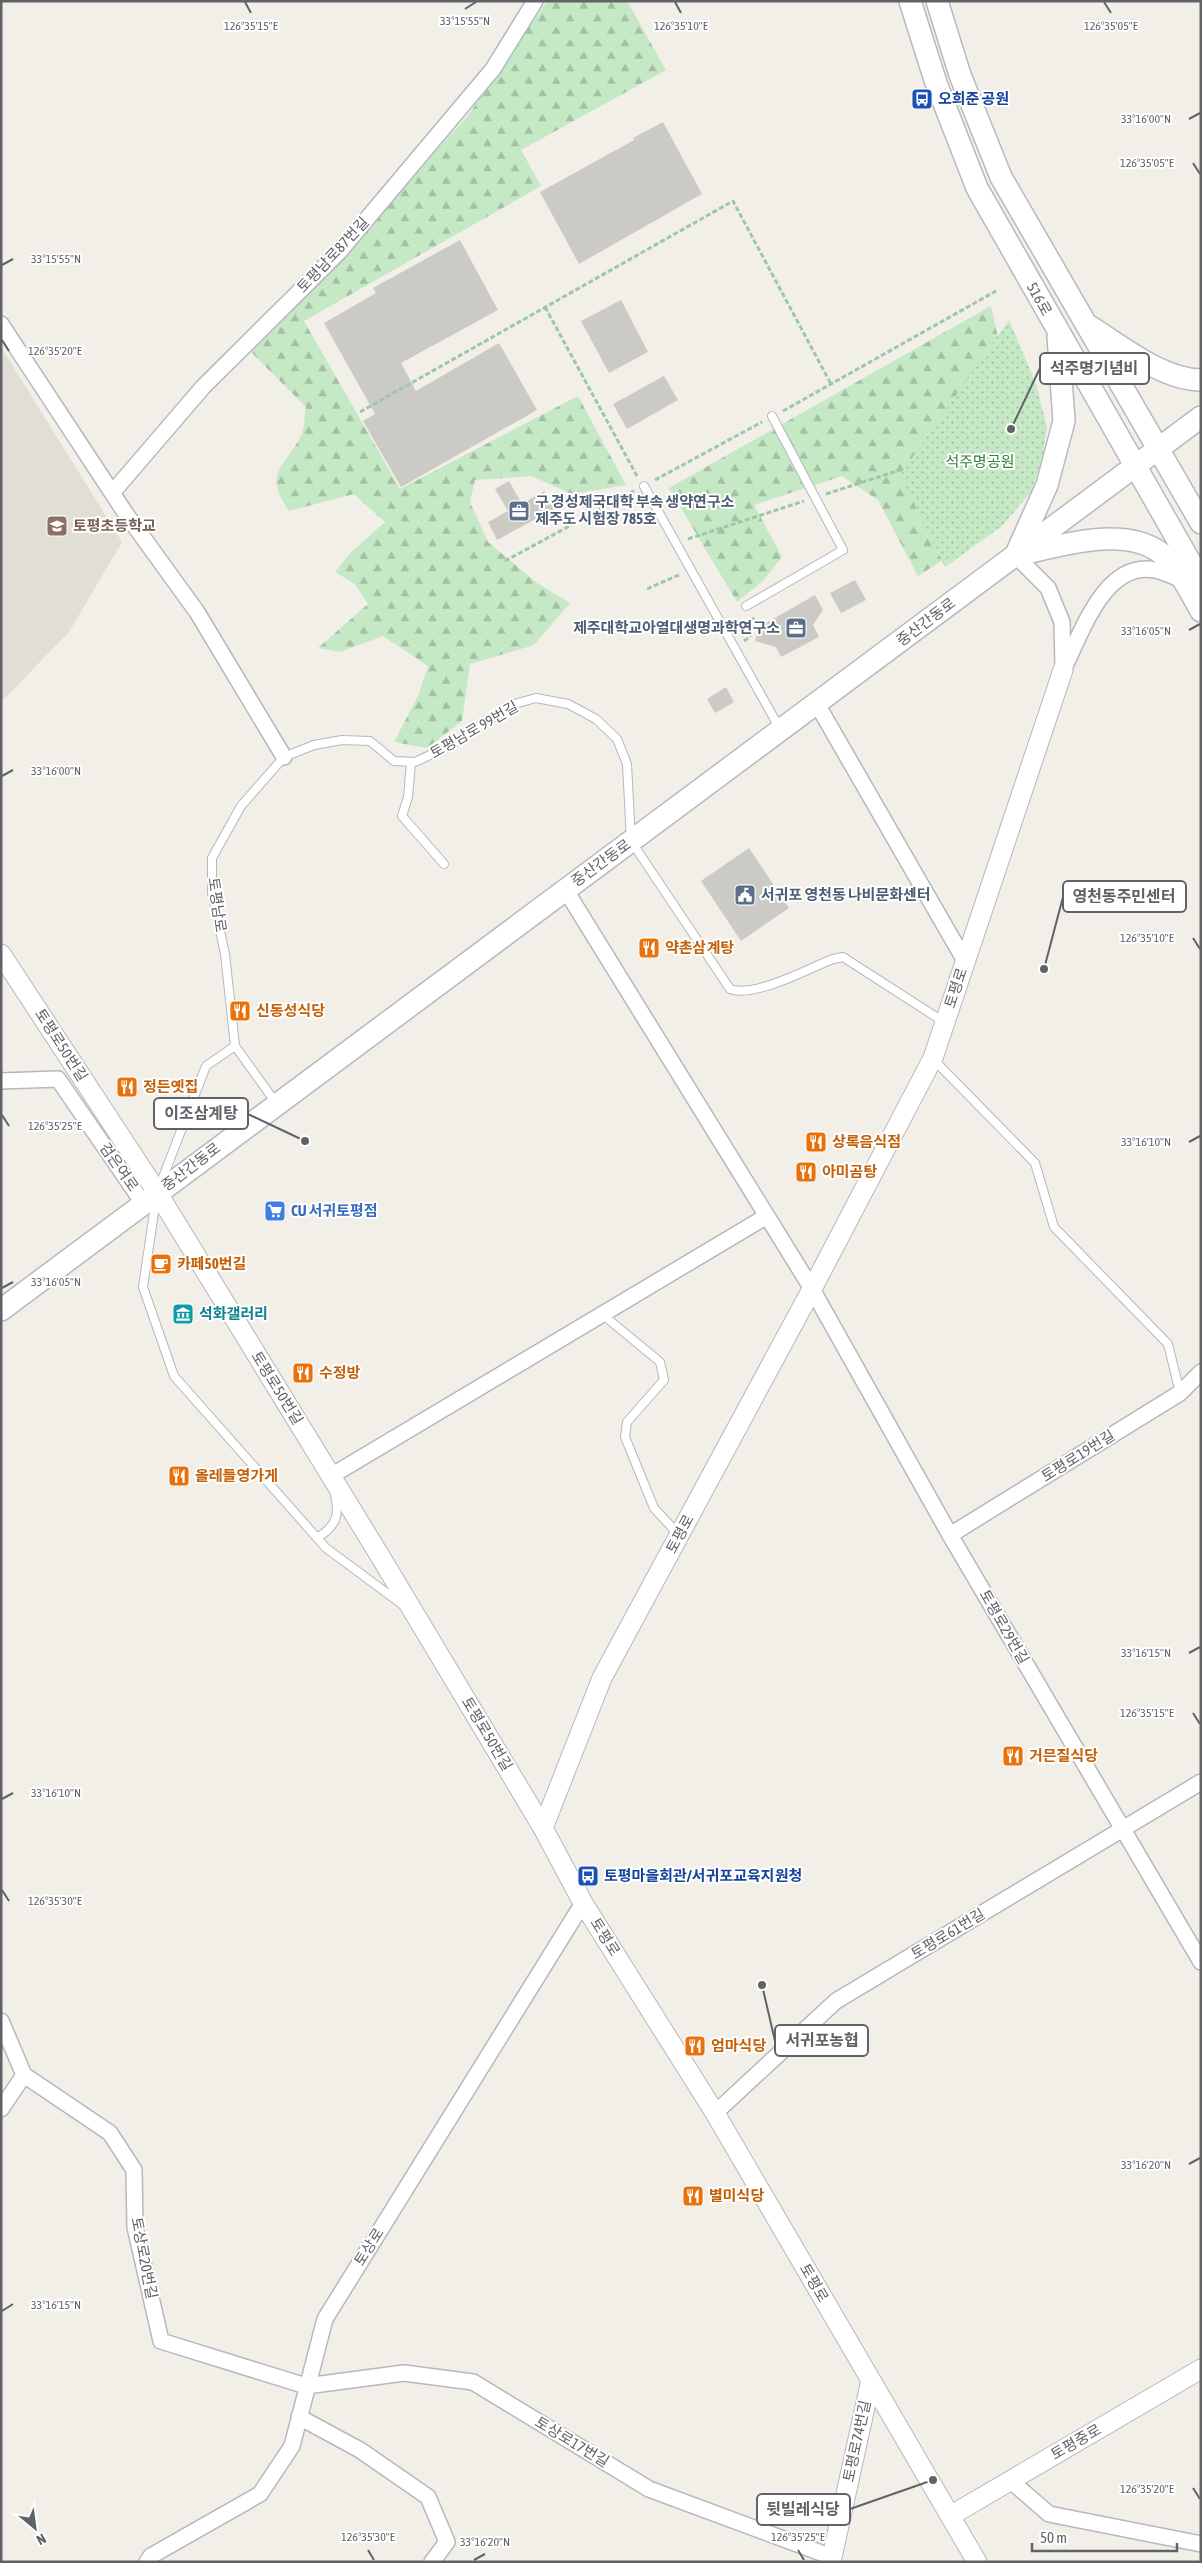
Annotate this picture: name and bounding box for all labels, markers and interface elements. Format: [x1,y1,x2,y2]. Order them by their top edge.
text: 33°15'55"N [440,14,490,28]
text: 126°35'15"E [224,19,278,33]
text: 126°35'10"E [654,19,708,33]
text: 126°35'05"E [1084,19,1138,33]
bus stop icon: 오희준 공원 [910,87,934,111]
place label: 오희준 공원 [938,90,1009,107]
text: 33°16'00"N [1121,112,1171,126]
text: 126°35'05"E [1120,156,1174,170]
street label: 토평남로87번길 [293,213,372,296]
text: 33°15'55"N [31,252,81,266]
street label: 516로 [1024,279,1055,318]
text: 126°35'20"E [28,344,82,358]
callout: 석주명기념비 [1040,353,1149,384]
text: 석주명기념비 [1050,359,1138,377]
park label: 석주명공원 [945,453,1015,470]
place label: 구 경성제국대학 부속 생약연구소 제주도 시험장 785호 [535,493,735,527]
office icon: 구 경성제국대학 부속 생약연구소 제주도 시험장 785호 [507,499,531,523]
school or university icon: 토평초등학교 [45,514,69,538]
place label: 토평초등학교 [73,517,156,534]
street label: 중산간동로 [893,594,958,649]
office icon: 제주대학교아열대생명과학연구소 [784,616,808,640]
place label: 제주대학교아열대생명과학연구소 [573,619,780,636]
text: 33°16'05"N [1121,624,1171,638]
street label: 토평남로 99번길 [427,697,521,762]
text: 33°16'00"N [31,764,81,778]
street label: 중산간동로 [568,835,634,890]
street label: 토평남로 [205,876,230,933]
callout: 영천동주민센터 [1063,881,1186,912]
public building icon: 서귀포 영천동 나비문화센터 [733,883,757,907]
place label: 서귀포 영천동 나비문화센터 [761,886,931,903]
text: 영천동주민센터 [1072,887,1176,905]
text: 126°35'10"E [1120,931,1174,945]
restaurant icon: 약촌삼계탕 [637,936,661,960]
place label: 약촌삼계탕 [665,939,734,956]
street label: 토평로 [941,966,970,1010]
restaurant icon: 신동성식당 [228,999,252,1023]
place label: 신동성식당 [256,1002,325,1019]
street label: 토평로50번길 [32,1005,91,1084]
restaurant icon: 정든옛집 [115,1075,139,1099]
place label: 정든옛집 [143,1078,198,1095]
callout: 이조삼계탕 [154,1098,248,1129]
text: 이조삼계탕 [164,1104,238,1122]
text: 126°35'25"E [28,1119,82,1133]
restaurant icon: 상록음식점 [804,1130,828,1154]
place label: 상록음식점 [832,1133,901,1150]
text: 33°16'10"N [1121,1135,1171,1149]
street label: 검은여로 [97,1139,142,1194]
street label: 중산간동로 [158,1139,223,1194]
restaurant icon: 아미곰탕 [794,1160,818,1184]
place label: 아미곰탕 [822,1163,877,1180]
supermarket icon: CU 서귀토평점 [263,1199,287,1223]
place label: CU 서귀토평점 [291,1202,378,1219]
cafe icon: 카페50번길 [149,1252,173,1276]
place label: 카페50번길 [177,1255,246,1272]
text: 33°16'05"N [31,1275,81,1289]
museum icon: 석화갤러리 [171,1302,195,1326]
place label: 석화갤러리 [199,1305,268,1322]
street label: 토평로50번길 [248,1348,307,1427]
restaurant icon: 수정방 [291,1361,315,1385]
place label: 수정방 [319,1364,361,1381]
street label: 토평로19번길 [1038,1426,1117,1485]
restaurant icon: 올레들영가게 [167,1464,191,1488]
place label: 올레들영가게 [195,1467,278,1484]
street label: 토평로 [662,1511,697,1556]
street label: 토평로29번길 [976,1587,1033,1667]
text: 33°16'15"N [1121,1646,1171,1660]
street label: 토평로50번길 [459,1694,516,1774]
text: 126°35'15"E [1120,1706,1174,1720]
restaurant icon: 거믄질식당 [1001,1744,1025,1768]
place label: 거믄질식당 [1029,1747,1098,1764]
text: 33°16'10"N [31,1786,81,1800]
bus stop icon: 토평마을회관/서귀포교육지원청 [576,1864,600,1888]
place label: 토평마을회관/서귀포교육지원청 [604,1867,802,1884]
text: 126°35'30"E [28,1894,82,1908]
street label: 토평로61번길 [908,1905,988,1962]
street label: 토평로 [587,1915,624,1959]
callout: 서귀포농협 [775,2025,868,2056]
text: 서귀포농협 [785,2031,859,2049]
restaurant icon: 엄마식당 [683,2034,707,2058]
place label: 엄마식당 [711,2037,766,2054]
text: 33°16'20"N [1121,2158,1171,2172]
restaurant icon: 별미식당 [681,2184,705,2208]
place label: 별미식당 [709,2187,764,2204]
street label: 토상로20번길 [128,2215,161,2300]
street label: 토상로 [350,2225,387,2269]
street label: 토평로 [797,2261,832,2305]
text: 33°16'15"N [31,2298,81,2312]
street label: 토평로74번길 [840,2398,873,2483]
street label: 토상로17번길 [532,2413,612,2470]
street label: 토평중로 [1048,2420,1104,2463]
text: 126°35'20"E [1120,2482,1174,2496]
callout: 뒷빌레식당 [757,2494,850,2525]
text: 뒷빌레식당 [766,2500,840,2518]
north arrow [10,2503,60,2553]
scale bar [1032,2520,1177,2552]
text: 50 m [1040,2529,1067,2546]
text: N [34,2530,49,2548]
text: 126°35'30"E [341,2530,395,2544]
text: 126°35'25"E [771,2530,825,2544]
text: 33°16'20"N [460,2535,510,2549]

